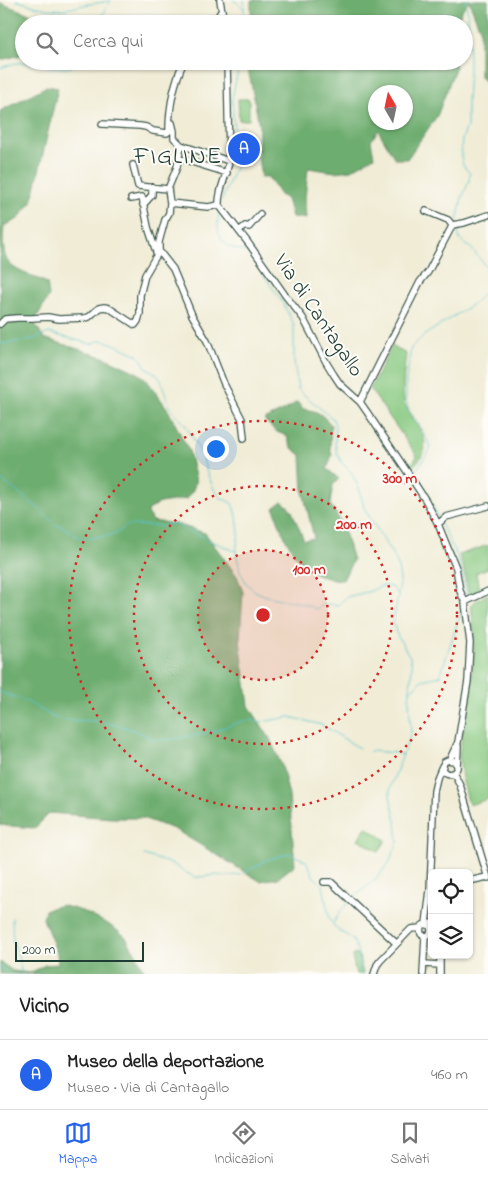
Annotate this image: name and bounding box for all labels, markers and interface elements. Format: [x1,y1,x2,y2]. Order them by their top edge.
search box [15,15,473,70]
icon: search [33,29,61,57]
text: Cerca qui [73,29,143,56]
north arrow [368,85,413,130]
pin: A [228,130,260,168]
district label: FIGLINE [133,140,222,175]
street label: Via di Cantagallo [264,248,370,385]
your location [203,436,229,462]
text: 300 m [382,468,418,490]
text: 200 m [335,514,372,536]
text: 100 m [292,559,326,581]
centre of rings [254,606,272,624]
map controls [428,869,473,959]
button: locate [428,869,473,914]
button: layers [428,914,473,959]
scale bar [15,939,144,962]
text: 200 m [22,940,55,961]
text: Vicino [20,992,69,1022]
text: Museo della deportazione [67,1049,264,1076]
text: A [31,1063,41,1087]
text: 460 m [431,1063,468,1087]
text: Museo · Via di Cantagallo [67,1076,229,1100]
tab: Mappa [58,1119,97,1170]
tab: Indicazioni [214,1119,274,1170]
tab: Salvati [390,1119,430,1170]

